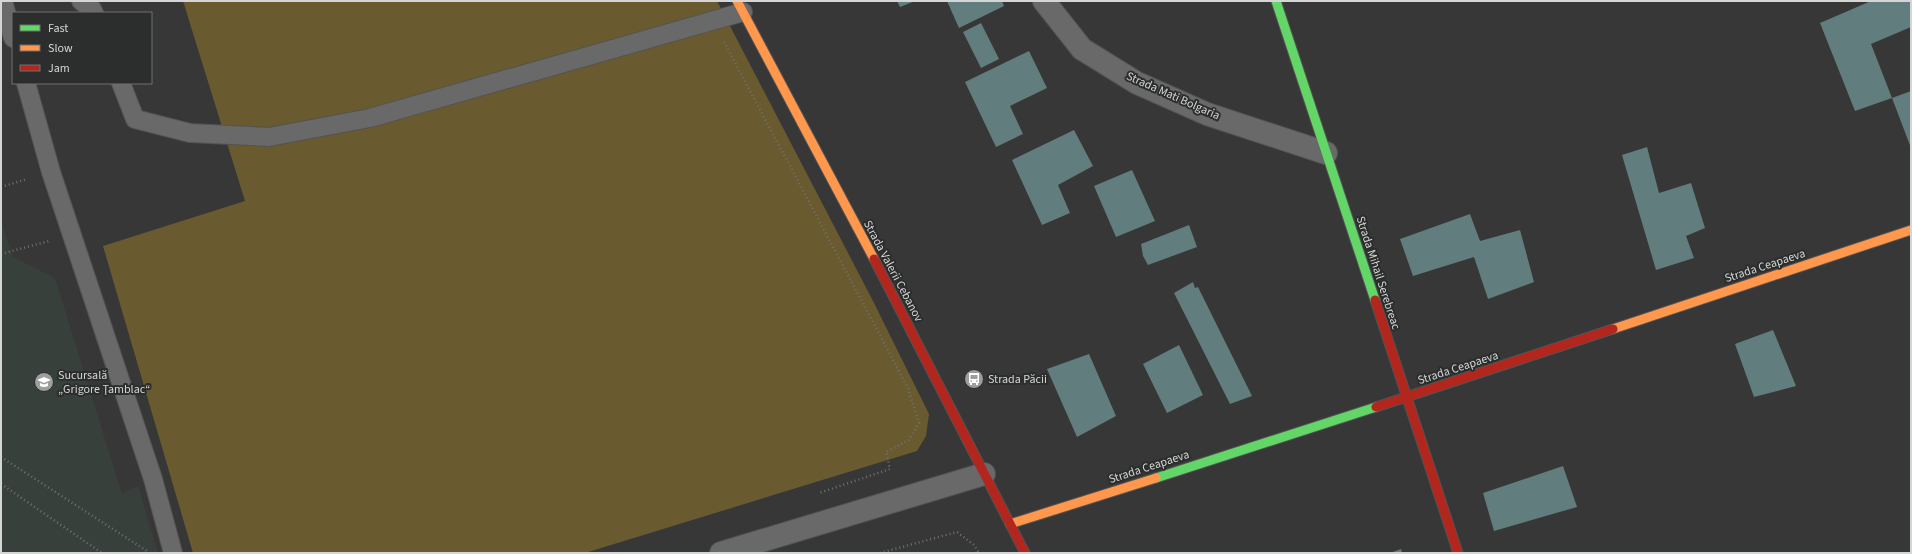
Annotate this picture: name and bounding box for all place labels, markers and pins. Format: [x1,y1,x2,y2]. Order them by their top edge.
place label: Sucursală „Grigore Ţamblac“ [58,367,150,398]
bus stop icon: Strada Păcii [963,368,985,390]
school or university icon: Sucursală „Grigore Ţamblac“ [33,371,55,393]
place label: Strada Păcii [988,371,1047,388]

